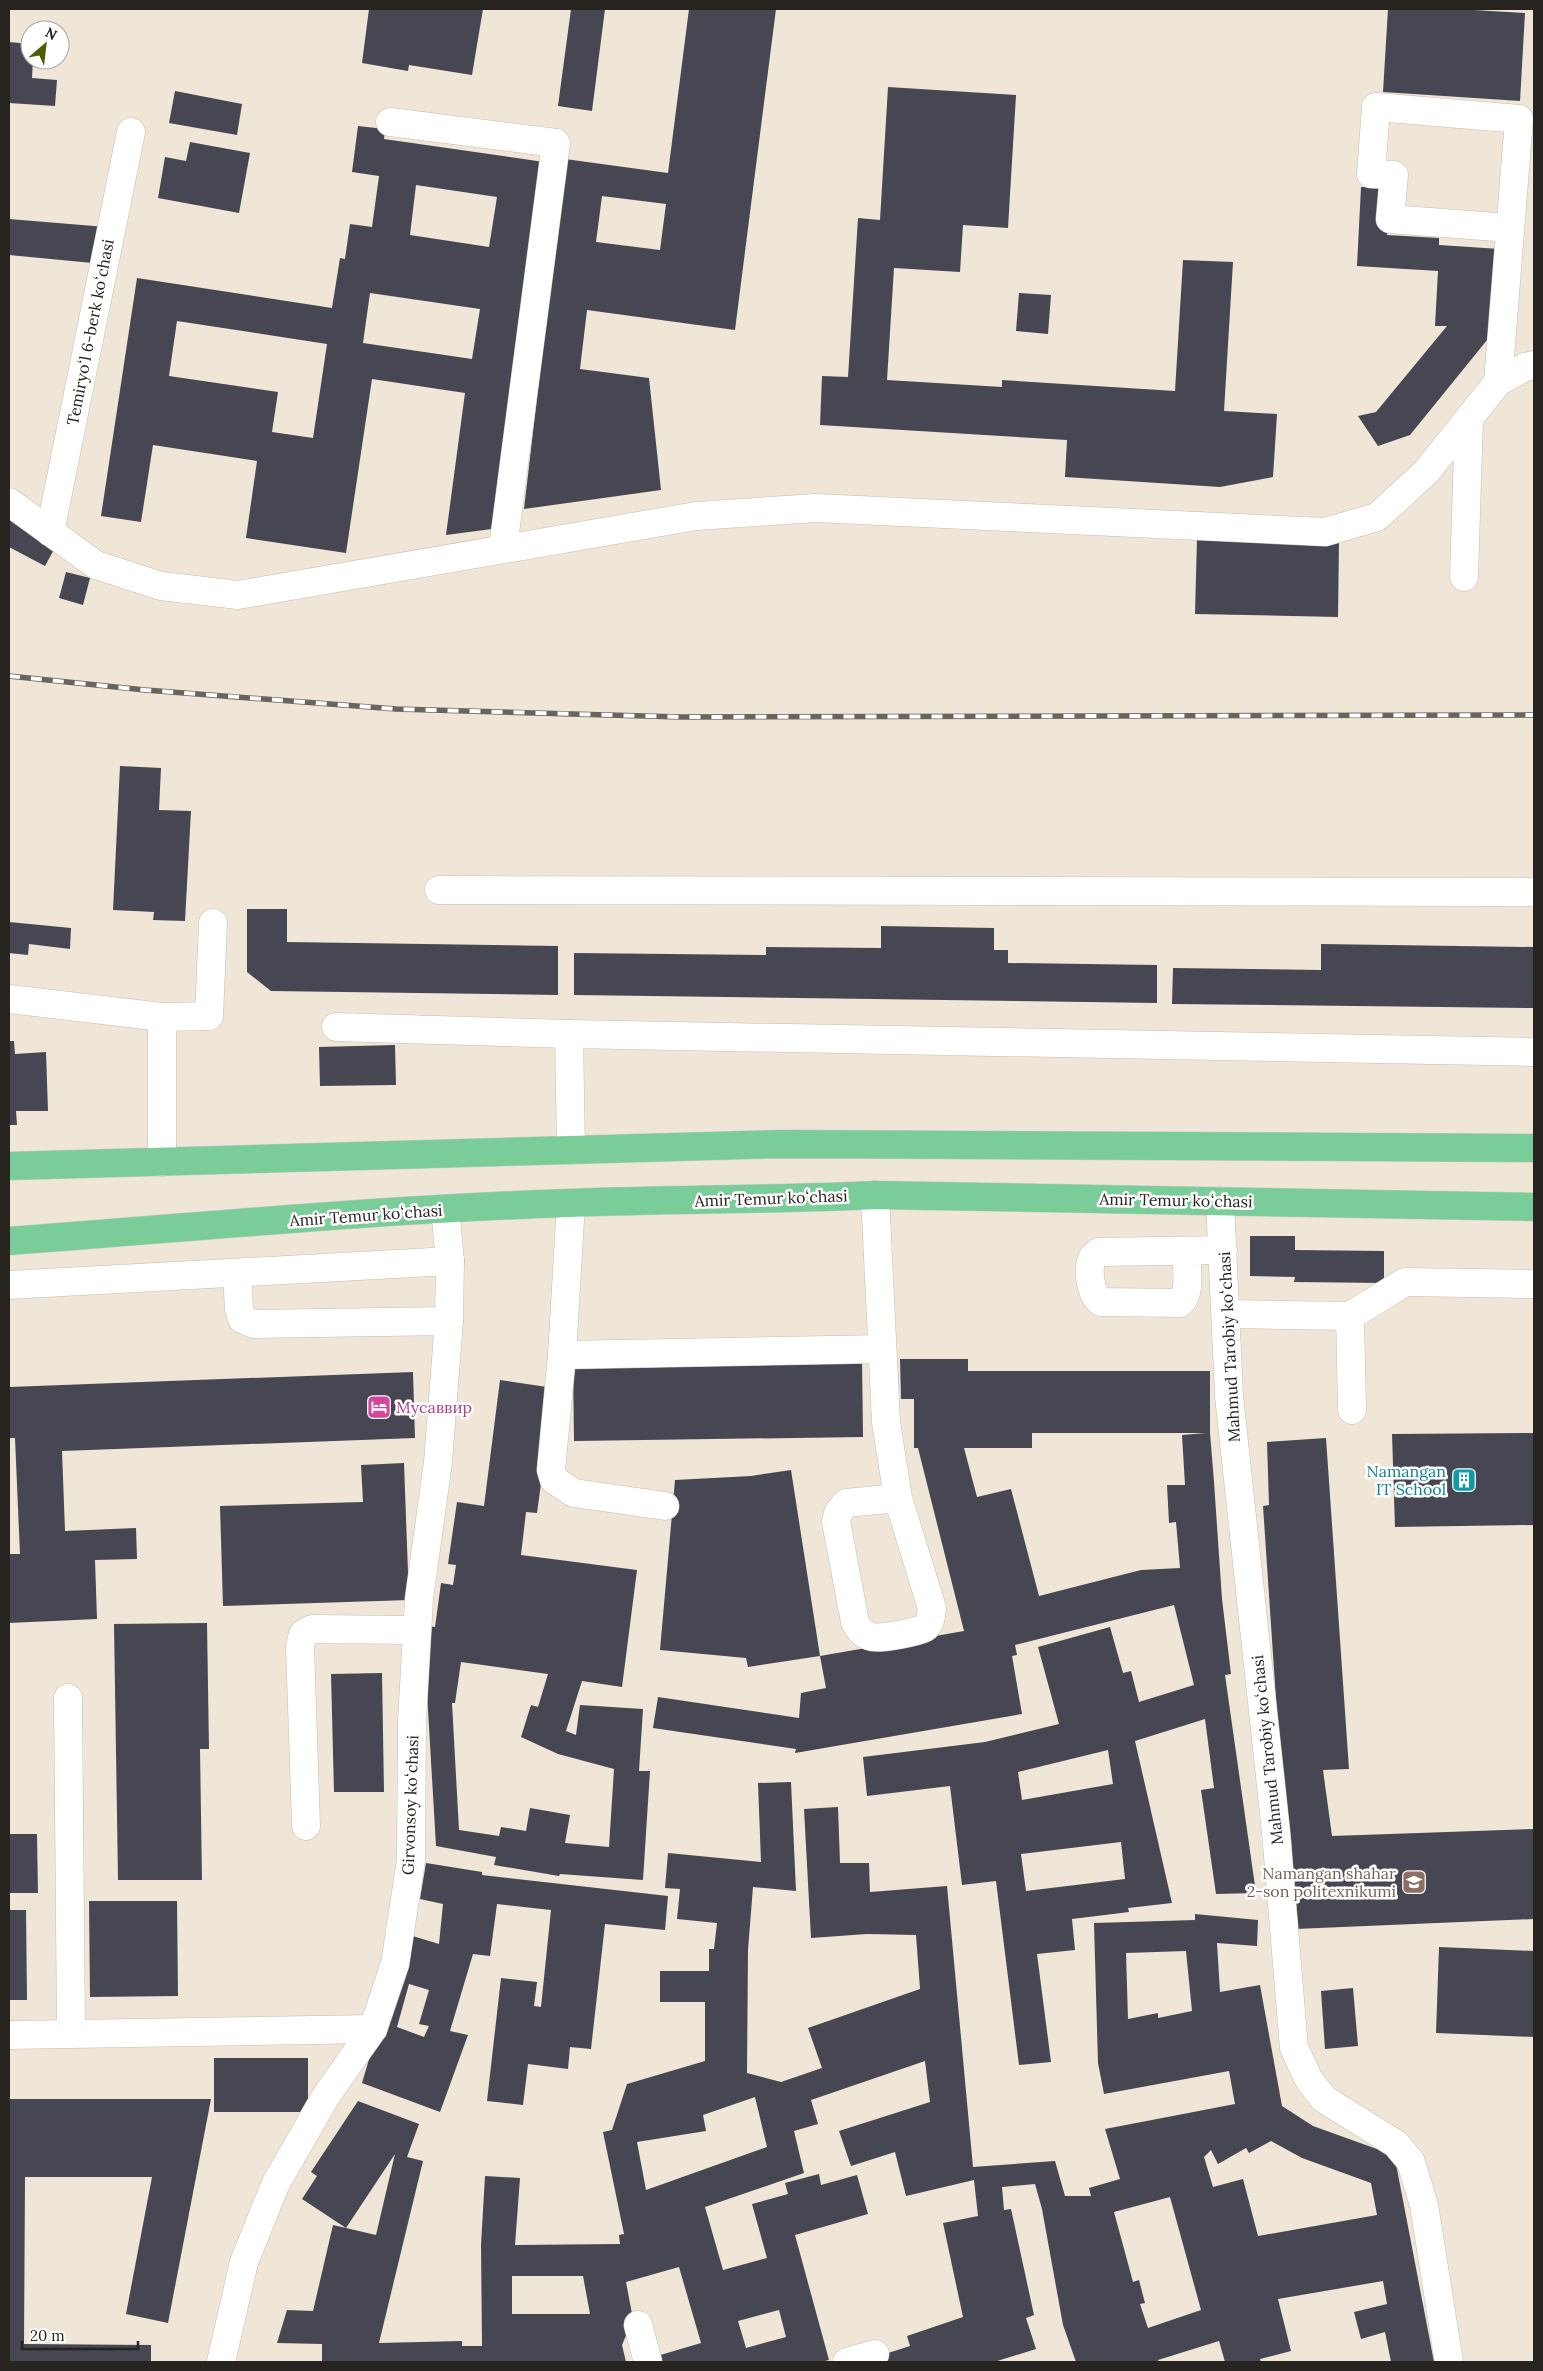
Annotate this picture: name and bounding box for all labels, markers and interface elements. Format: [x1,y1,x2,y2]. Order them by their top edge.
north arrow [20,20,70,70]
text: N [42,23,60,44]
street label: Temiryoʻl 6-berk koʻchasi [62,237,118,427]
street label: Amir Temur koʻchasi [693,1185,848,1211]
street label: Amir Temur koʻchasi [1098,1189,1253,1211]
street label: Amir Temur koʻchasi [288,1200,443,1230]
street label: Mahmud Tarobiy koʻchasi [1214,1251,1244,1443]
hotel icon: Мусаввир [366,1394,392,1420]
place label: Мусаввир [396,1397,472,1417]
place label: Namangan IT School [1367,1461,1446,1499]
building icon: Namangan IT School [1451,1467,1477,1493]
street label: Mahmud Tarobiy koʻchasi [1247,1654,1287,1846]
street label: Girvonsoy koʻchasi [398,1735,422,1875]
place label: Namangan shahar 2-son politexnikumi [1247,1863,1396,1901]
school or university icon: Namangan shahar 2-son politexnikumi [1401,1869,1427,1895]
scale bar [22,2318,139,2350]
text: 20 m [30,2326,65,2345]

